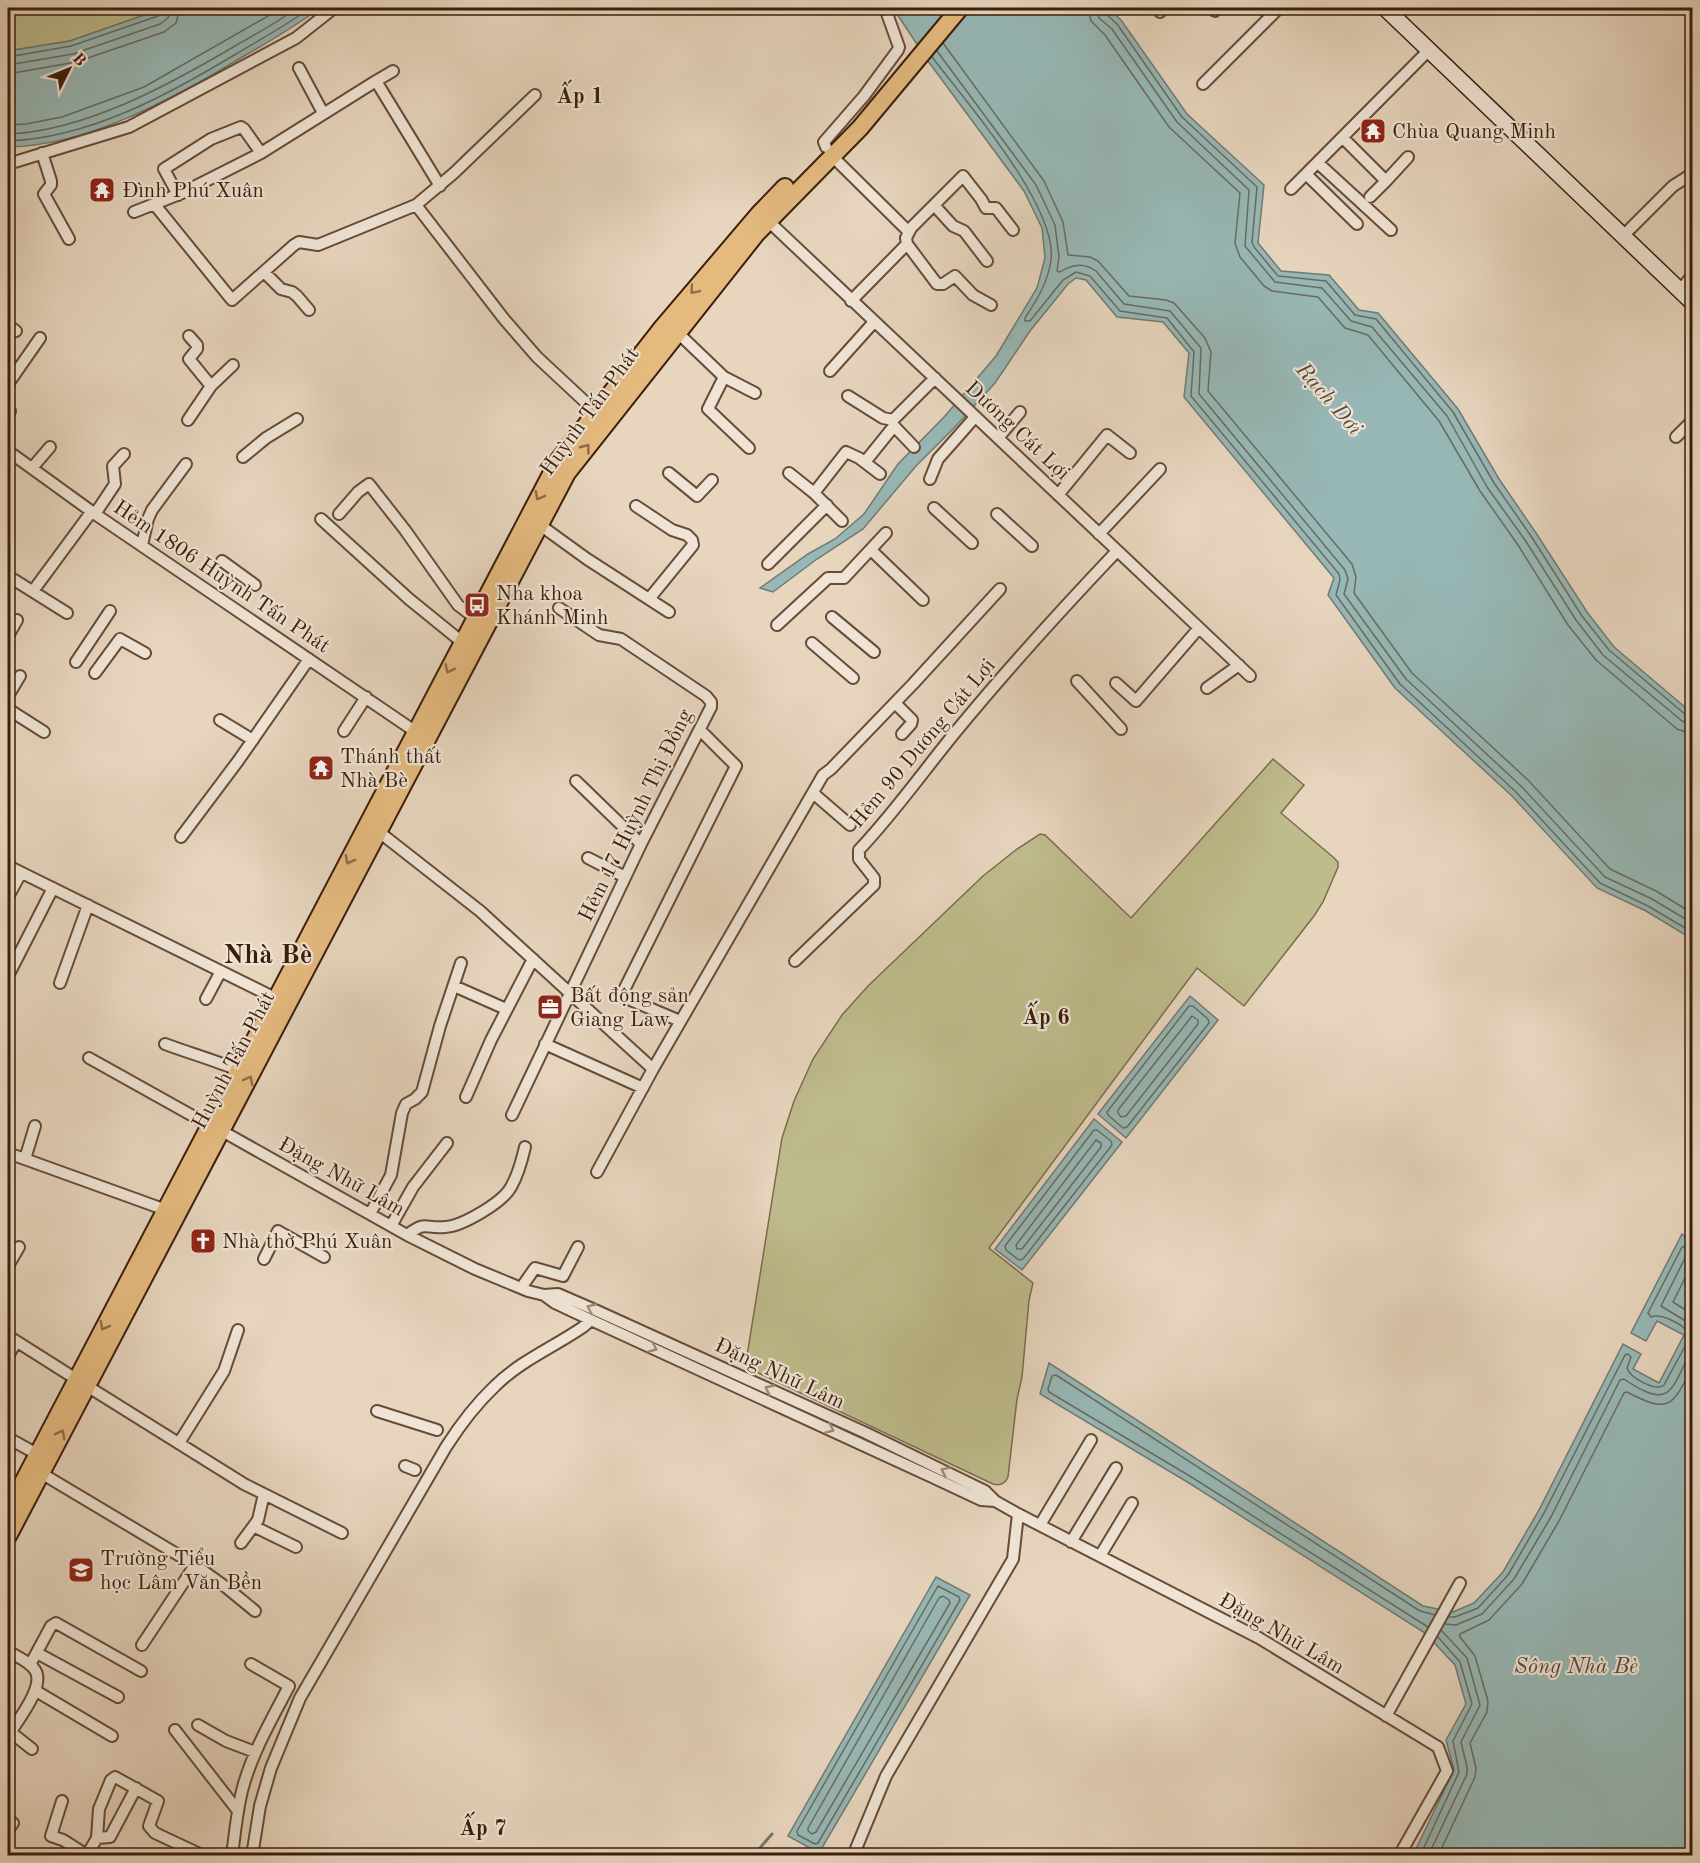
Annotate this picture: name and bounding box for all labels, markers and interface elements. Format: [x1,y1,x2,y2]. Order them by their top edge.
north arrow [39,39,99,99]
text: B [69,51,88,70]
district label: Ấp 1 [556,79,604,108]
temple icon: Chùa Quang Minh [1358,116,1388,146]
place label: Chùa Quang Minh [1392,122,1556,143]
temple icon: Đình Phú Xuân [87,175,117,205]
place label: Đình Phú Xuân [122,181,264,202]
one-way arrow [691,283,702,294]
street label: Huỳnh Tấn Phát [536,343,644,480]
water label: Rạch Dơi [1291,358,1366,440]
street label: Dương Cát Lợi [961,378,1073,485]
one-way arrow [579,443,590,454]
one-way arrow [535,490,546,500]
street label: Hẻm 1806 Huỳnh Tấn Phát [109,496,334,658]
place label: Nha khoa Khánh Minh [496,584,608,629]
bus stop icon: Nha khoa Khánh Minh [462,590,492,620]
street label: Hẻm 90 Dương Cát Lợi [847,655,1000,832]
one-way arrow [445,662,456,673]
street label: Hẻm 17 Huỳnh Thị Đồng [574,705,697,925]
place label: Thánh thất Nhà Bè [340,746,442,792]
temple icon: Thánh thất Nhà Bè [306,753,336,783]
one-way arrow [345,854,356,864]
district label: Nhà Bè [224,942,312,969]
place label: Bất động sản Giang Law [570,985,689,1031]
street label: Huỳnh Tấn Phát [188,988,279,1133]
office icon: Bất động sản Giang Law [535,992,565,1022]
district label: Ấp 6 [1022,1000,1070,1029]
one-way arrow [242,1075,253,1086]
street label: Đặng Nhữ Lâm [275,1134,408,1221]
church icon: Nhà thờ Phú Xuân [188,1226,218,1256]
place label: Nhà thờ Phú Xuân [222,1232,392,1253]
one-way arrow [586,1303,597,1315]
one-way arrow [100,1319,111,1330]
street label: Đặng Nhữ Lâm [711,1335,848,1414]
one-way arrow [646,1341,657,1353]
one-way arrow [764,1384,775,1396]
one-way arrow [824,1421,835,1433]
one-way arrow [54,1430,65,1440]
one-way arrow [941,1467,952,1479]
place label: Trường Tiểu học Lâm Văn Bền [100,1547,262,1594]
school or university icon: Trường Tiểu học Lâm Văn Bền [66,1555,96,1585]
street label: Đặng Nhữ Lâm [1215,1590,1348,1679]
water label: Sông Nhà Bè [1514,1656,1638,1678]
district label: Ấp 7 [459,1811,507,1840]

